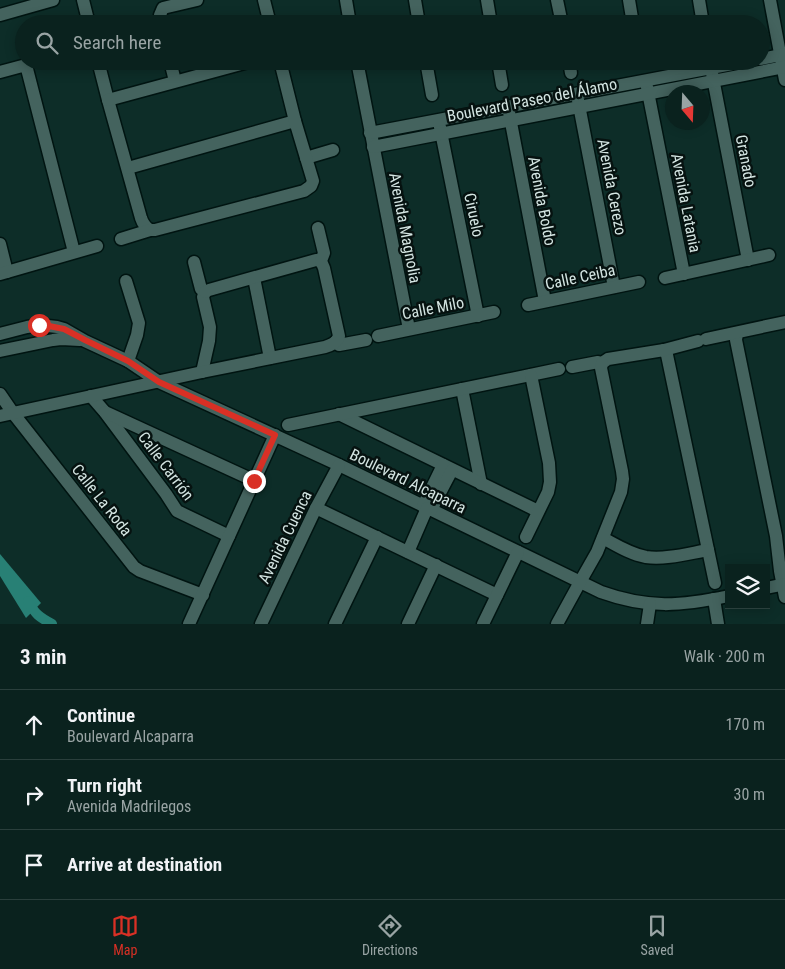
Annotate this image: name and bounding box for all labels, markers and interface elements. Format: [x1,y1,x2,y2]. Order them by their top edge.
search box [15,15,770,70]
icon: search [33,29,61,57]
text: Search here [73,31,161,54]
street label: Boulevard Paseo del Álamo [445,74,619,126]
north arrow [665,85,710,130]
street label: Granado [732,133,760,189]
street label: Avenida Cerezo [593,137,631,237]
street label: Avenida Latania [667,152,705,254]
street label: Avenida Boldo [524,155,560,247]
street label: Avenida Magnolia [385,171,425,285]
street label: Ciruelo [460,191,488,239]
street label: Calle Ceiba [543,260,617,294]
street label: Calle Milo [400,293,466,323]
route start [28,314,51,337]
street label: Calle Carrión [134,428,198,504]
street label: Boulevard Alcaparra [347,445,469,517]
street label: Calle La Roda [68,460,136,540]
route end [243,470,266,493]
street label: Avenida Cuenca [254,487,316,587]
map controls [725,564,770,609]
button: layers [725,564,770,609]
text: 3 min [20,645,67,669]
text: Walk · 200 m [684,647,765,666]
text: Continue [67,704,135,727]
icon: ahead [20,711,48,739]
text: 170 m [726,715,765,734]
text: Boulevard Alcaparra [67,727,194,746]
text: Turn right [67,774,142,797]
icon: right [20,781,48,809]
text: 30 m [733,785,765,804]
text: Avenida Madrilegos [67,797,191,816]
icon: arrive [20,851,48,879]
text: Arrive at destination [67,853,222,876]
tab: Map [111,912,139,958]
tab: Directions [362,912,418,958]
tab: Saved [640,912,674,958]

